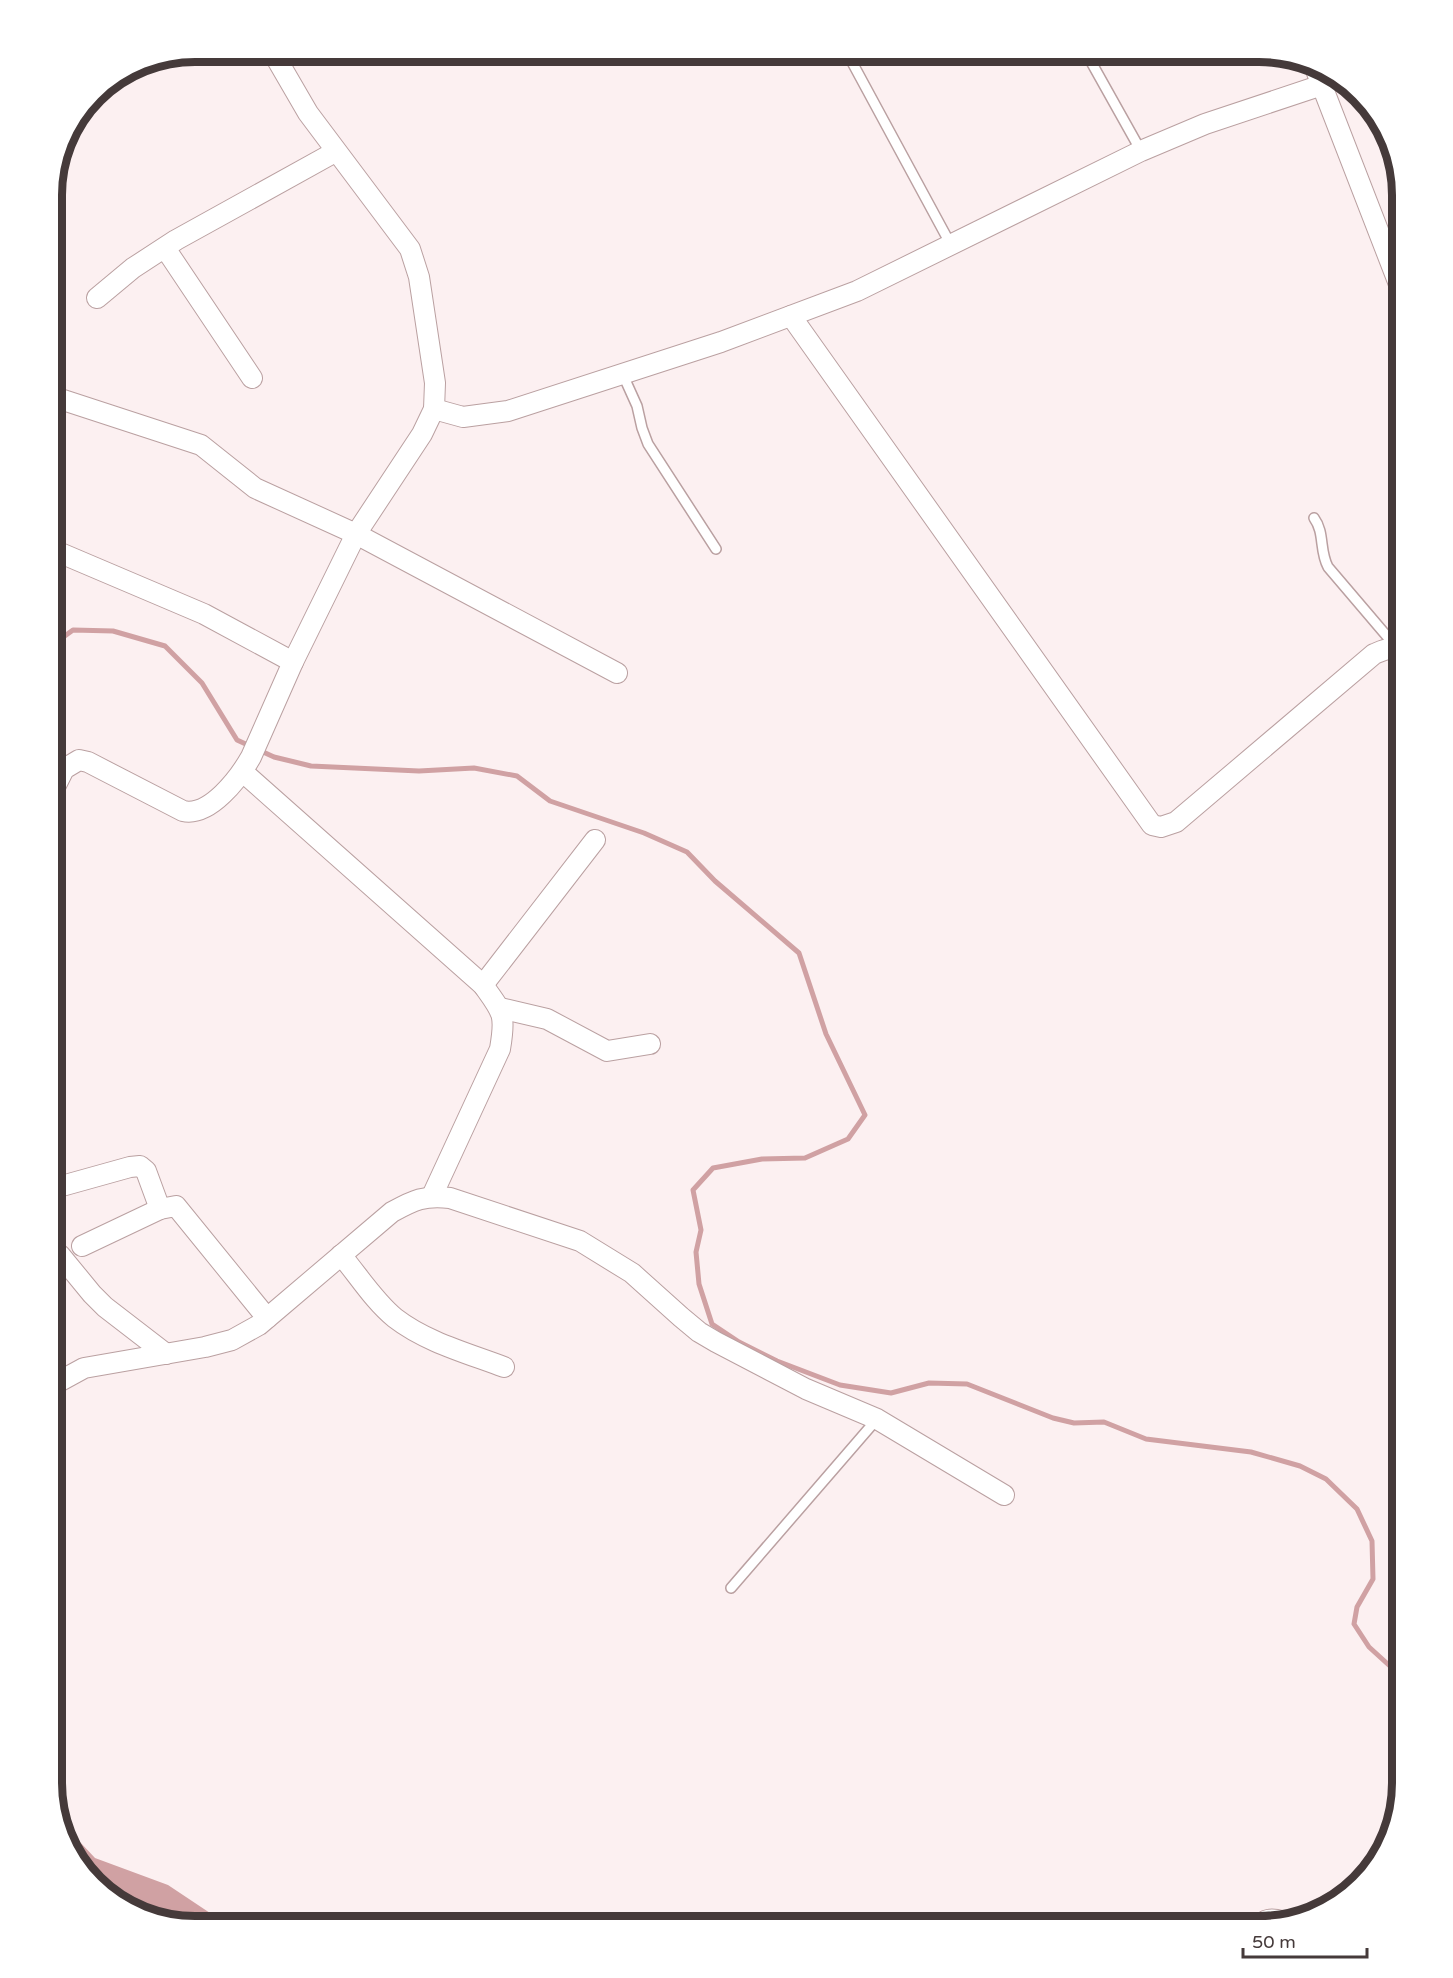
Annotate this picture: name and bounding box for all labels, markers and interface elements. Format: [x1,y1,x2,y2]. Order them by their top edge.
scale bar [1243,1921,1368,1959]
text: 50 m [1252,1931,1296,1953]

